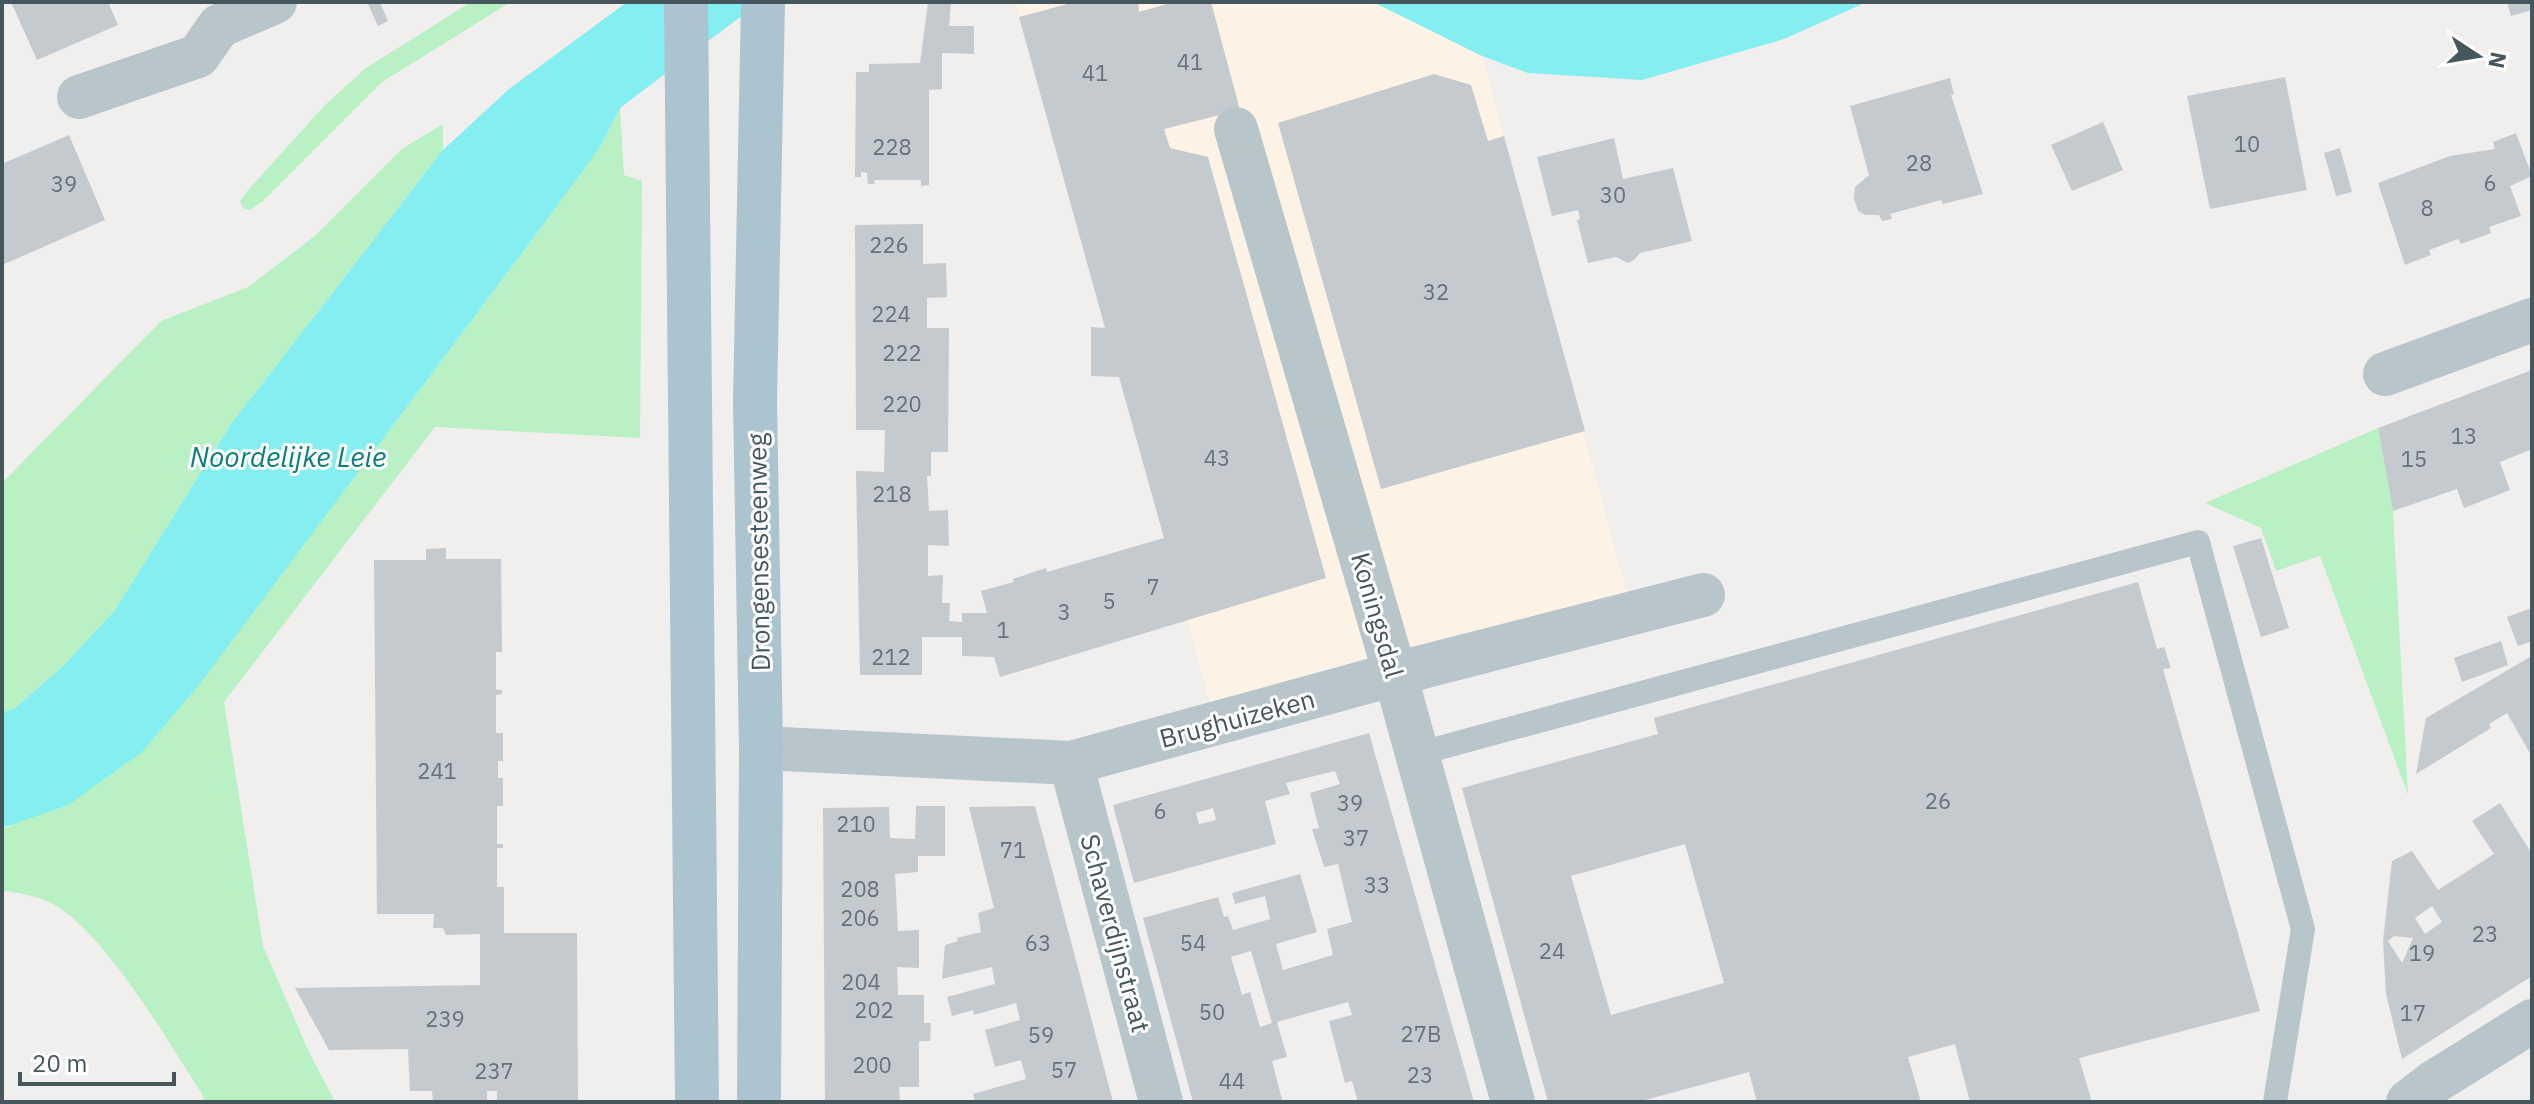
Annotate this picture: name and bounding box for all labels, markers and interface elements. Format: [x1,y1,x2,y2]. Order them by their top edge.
north arrow [2438,16,2518,96]
house number: 41 [1177,47,1203,76]
text: N [2482,49,2514,71]
house number: 41 [1082,58,1108,87]
house number: 10 [2234,129,2260,158]
house number: 228 [872,132,912,161]
house number: 28 [1906,148,1932,177]
house number: 6 [2483,168,2497,197]
house number: 39 [51,169,77,198]
house number: 30 [1600,180,1626,209]
house number: 8 [2420,193,2434,222]
house number: 226 [869,230,909,259]
house number: 32 [1423,277,1449,306]
house number: 224 [871,299,911,328]
house number: 222 [882,338,922,367]
house number: 220 [882,389,922,418]
house number: 13 [2451,421,2477,450]
street label: Drongensesteenweg [739,432,777,671]
water label: Noordelijke Leie [190,438,386,475]
house number: 43 [1204,443,1230,472]
house number: 15 [2401,444,2427,473]
house number: 218 [872,479,912,508]
street label: Koningsdal [1344,548,1412,682]
house number: 7 [1146,572,1160,601]
house number: 5 [1102,586,1116,615]
house number: 3 [1057,597,1071,626]
house number: 1 [996,615,1010,644]
house number: 212 [871,642,911,671]
street label: Brughuizeken [1156,681,1318,755]
house number: 241 [417,756,457,785]
house number: 26 [1925,786,1951,815]
house number: 39 [1337,788,1363,817]
house number: 6 [1153,796,1167,825]
house number: 210 [836,809,876,838]
house number: 37 [1343,823,1369,852]
street label: Schaverdijnstraat [1073,830,1159,1036]
house number: 71 [1000,835,1026,864]
house number: 33 [1364,870,1390,899]
house number: 208 [840,874,880,903]
house number: 206 [840,903,880,932]
house number: 23 [2472,919,2498,948]
house number: 63 [1025,928,1051,957]
house number: 54 [1180,928,1206,957]
house number: 24 [1539,936,1565,965]
house number: 19 [2409,938,2435,967]
house number: 204 [841,967,881,996]
house number: 202 [854,995,894,1024]
house number: 50 [1199,997,1225,1026]
house number: 17 [2400,998,2426,1027]
house number: 239 [425,1004,465,1033]
house number: 27B [1401,1019,1441,1048]
house number: 59 [1028,1020,1054,1049]
scale bar [20,1036,174,1086]
text: 20 m [32,1047,87,1079]
house number: 200 [852,1050,892,1079]
house number: 57 [1051,1055,1077,1084]
house number: 237 [474,1056,514,1085]
house number: 23 [1407,1060,1433,1089]
house number: 44 [1219,1066,1245,1095]

